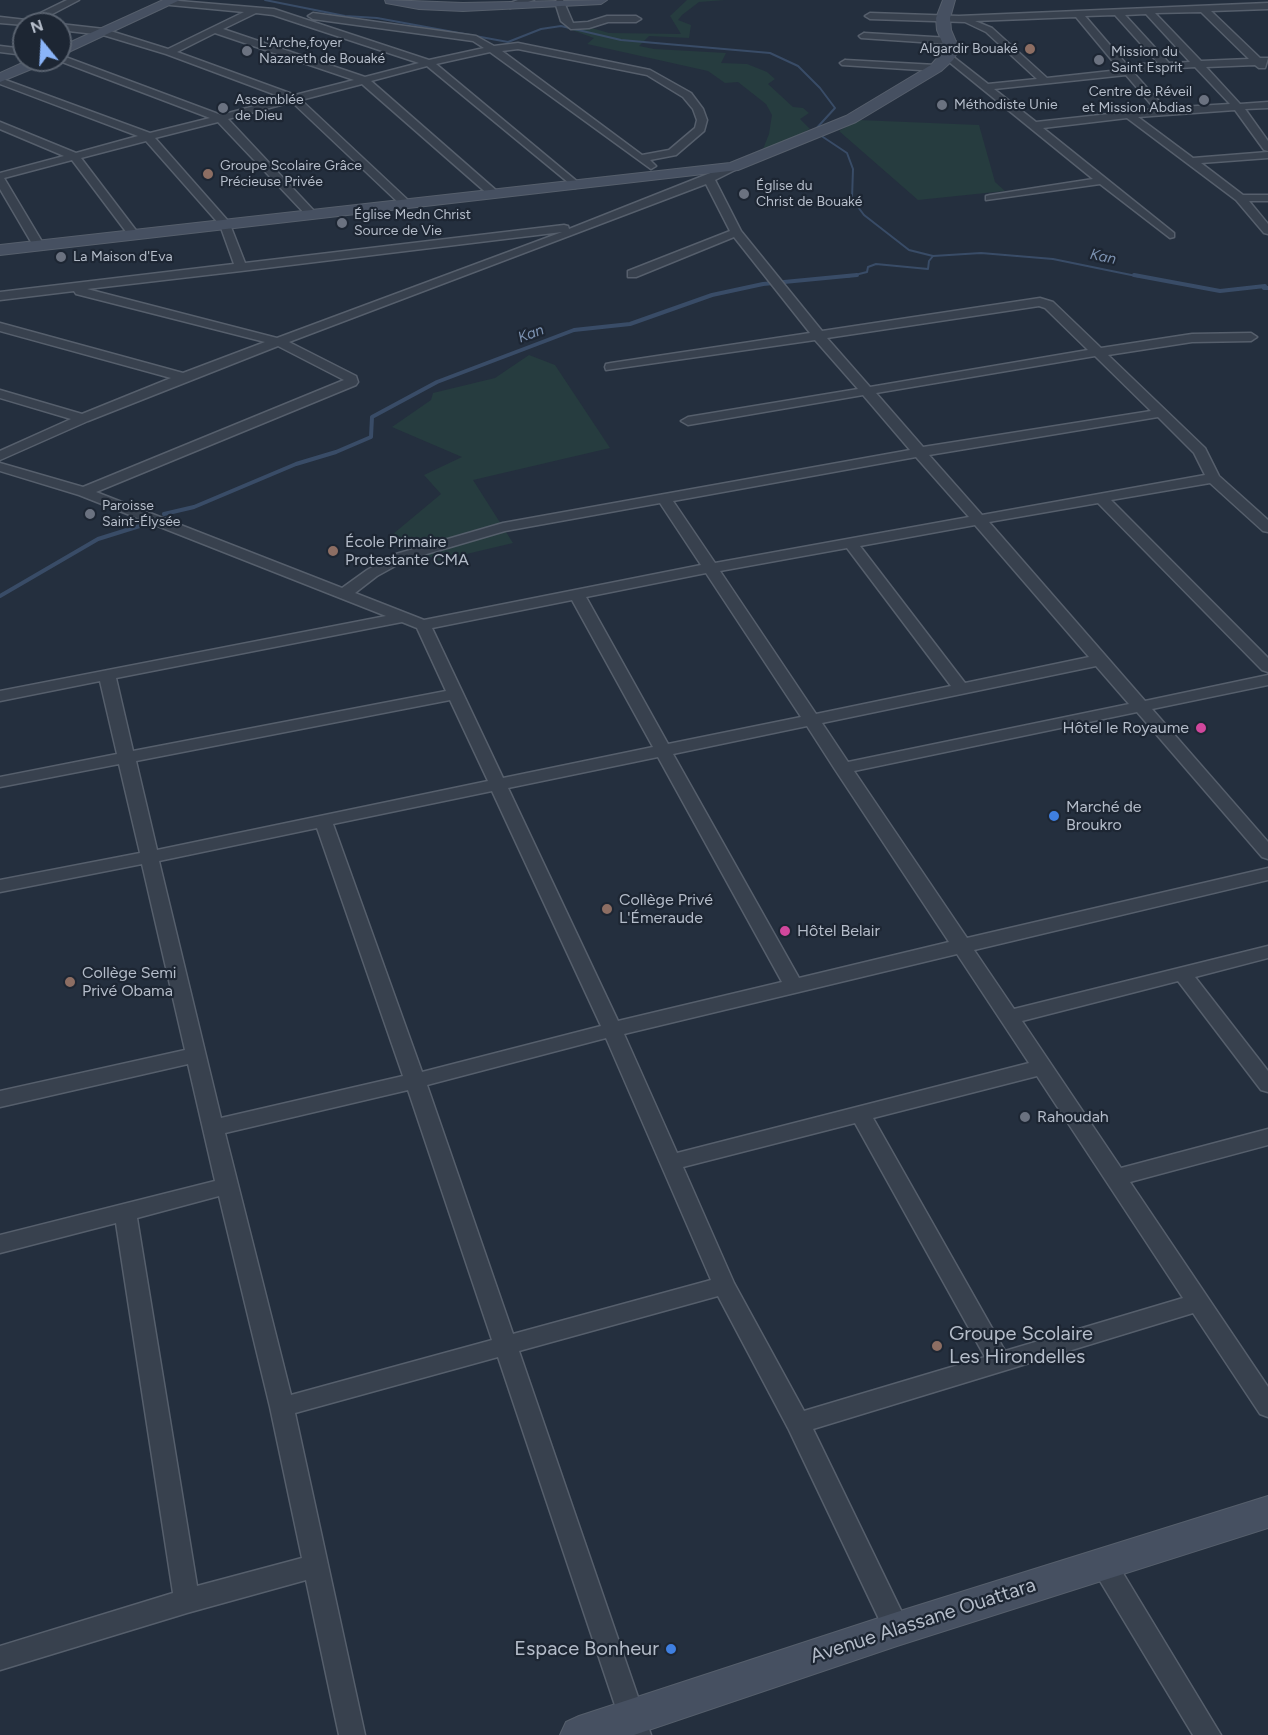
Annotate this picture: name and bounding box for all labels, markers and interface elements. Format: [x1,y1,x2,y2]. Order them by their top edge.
north arrow [12,12,72,72]
text: N [28,15,46,37]
place label: L'Arche,foyer Nazareth de Bouaké [259,35,385,68]
place label: Algardir Bouaké [920,41,1018,57]
marker: Algardir Bouaké [1023,42,1037,56]
marker: L'Arche,foyer Nazareth de Bouaké [240,44,254,58]
place label: Mission du Saint Esprit [1111,44,1183,76]
marker: Mission du Saint Esprit [1092,53,1106,67]
place label: Centre de Réveil et Mission Abdias [1082,84,1192,116]
place label: Assemblée de Dieu [235,92,304,124]
marker: Centre de Réveil et Mission Abdias [1197,93,1211,107]
place label: Méthodiste Unie [954,97,1058,113]
marker: Méthodiste Unie [935,98,949,112]
marker: Assemblée de Dieu [216,101,230,115]
place label: Groupe Scolaire Grâce Précieuse Privée [220,158,362,190]
marker: Groupe Scolaire Grâce Précieuse Privée [201,167,215,181]
place label: Église du Christ de Bouaké [756,178,862,210]
marker: Église du Christ de Bouaké [737,187,751,201]
place label: Église Medn Christ Source de Vie [354,207,471,240]
marker: Église Medn Christ Source de Vie [335,216,349,230]
water label: Kan [1088,245,1118,269]
place label: La Maison d'Eva [73,249,173,265]
marker: La Maison d'Eva [54,250,68,264]
water label: Kan [516,321,546,347]
place label: Paroisse Saint-Élysée [102,498,180,530]
marker: Paroisse Saint-Élysée [83,507,97,521]
place label: École Primaire Protestante CMA [345,532,469,570]
marker: École Primaire Protestante CMA [326,544,340,558]
place label: Hôtel le Royaume [1063,718,1189,738]
marker: Hôtel le Royaume [1194,721,1208,735]
place label: Marché de Broukro [1066,797,1142,835]
marker: Marché de Broukro [1047,809,1061,823]
place label: Collège Privé L'Émeraude [619,890,713,928]
marker: Collège Privé L'Émeraude [600,902,614,916]
place label: Hôtel Belair [797,921,880,941]
marker: Hôtel Belair [778,924,792,938]
place label: Collège Semi Privé Obama [82,963,177,1001]
marker: Collège Semi Privé Obama [63,975,77,989]
place label: Rahoudah [1037,1107,1109,1127]
marker: Rahoudah [1018,1110,1032,1124]
place label: Groupe Scolaire Les Hirondelles [949,1322,1093,1369]
marker: Groupe Scolaire Les Hirondelles [930,1339,944,1353]
street label: Avenue Alassane Ouattara [807,1573,1039,1669]
place label: Espace Bonheur [514,1637,659,1661]
marker: Espace Bonheur [664,1642,678,1656]

